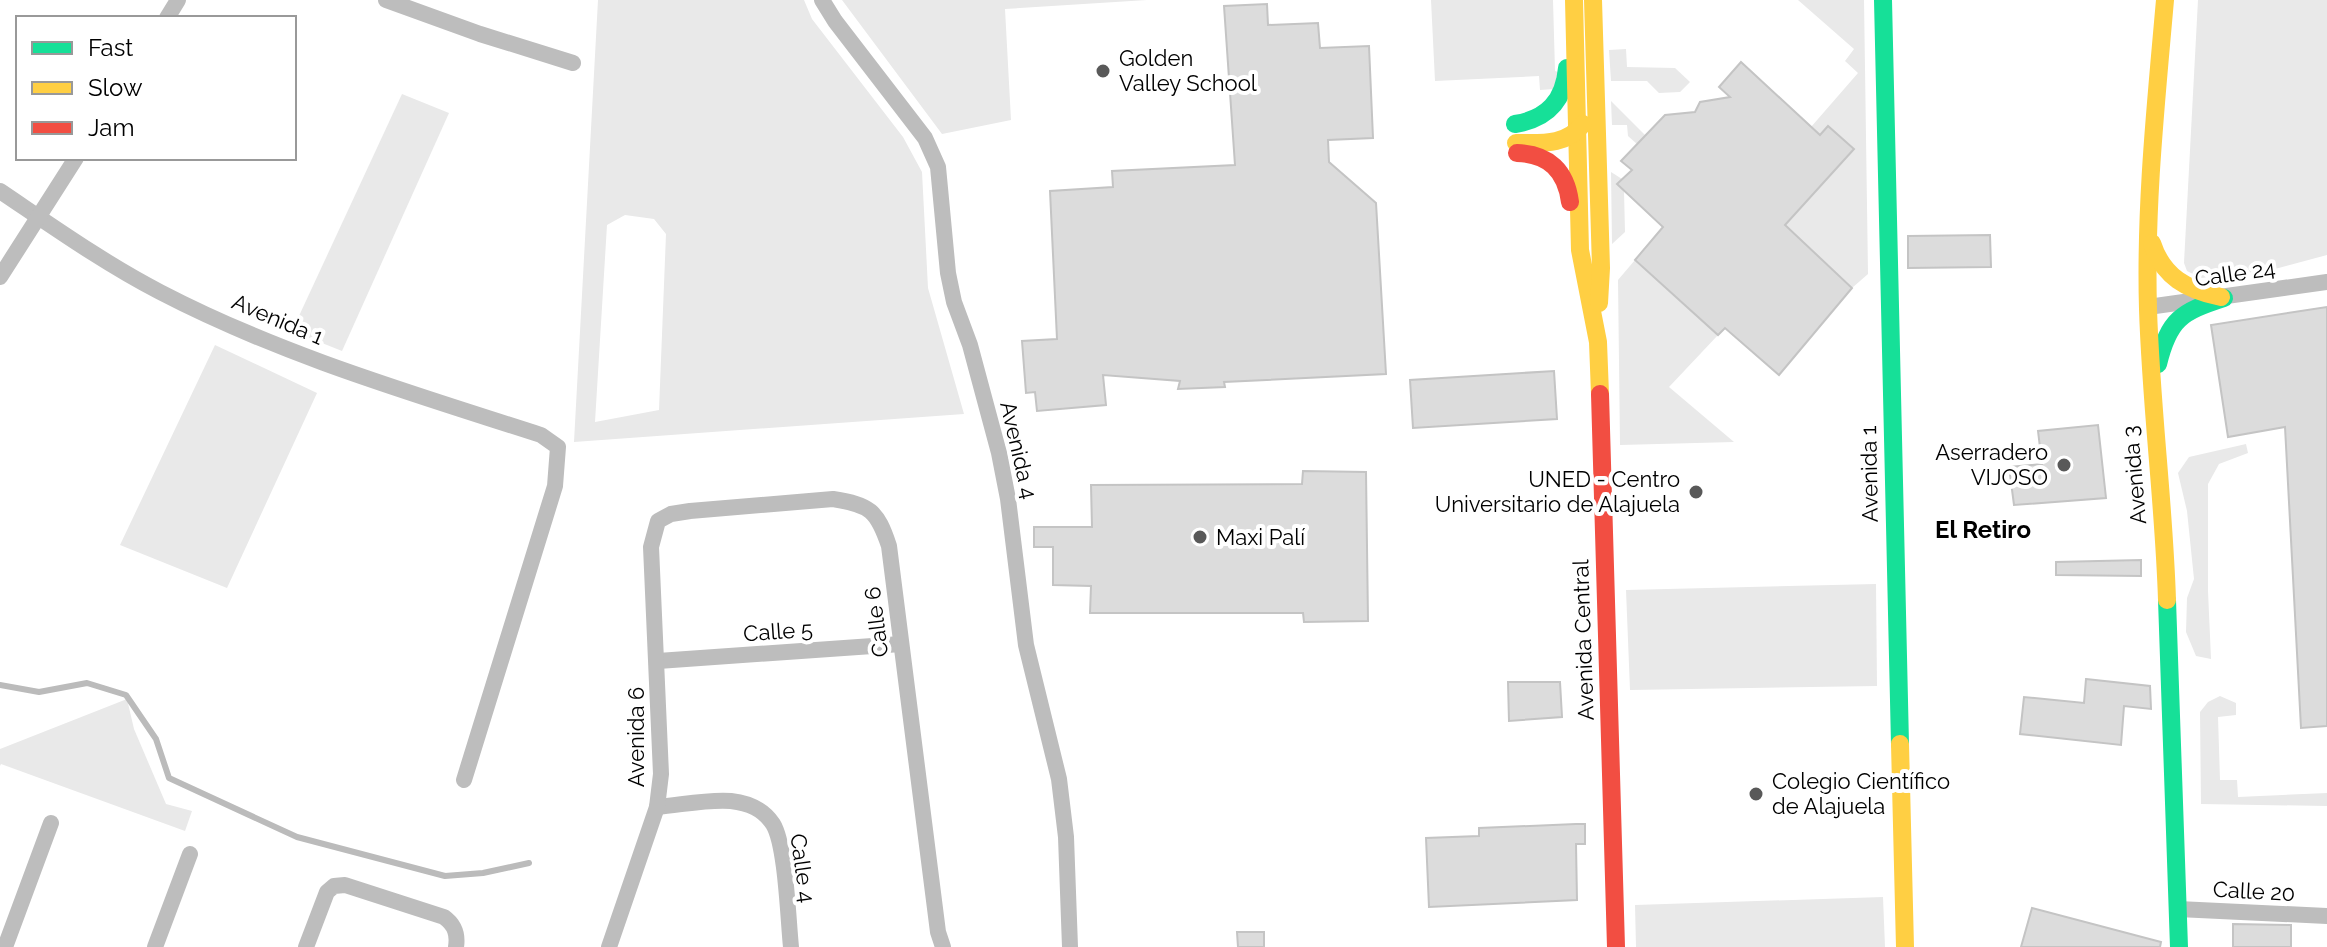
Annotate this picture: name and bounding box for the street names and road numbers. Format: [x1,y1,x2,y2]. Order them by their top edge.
street label: Calle 24 [2193,254,2277,292]
street label: Avenida 1 [228,288,328,350]
street label: Avenida 4 [995,399,1043,501]
street label: Avenida 1 [1855,425,1883,523]
street label: Avenida 3 [2117,425,2151,525]
street label: Avenida Central [1567,559,1599,721]
street label: Calle 6 [859,585,893,659]
street label: Calle 5 [742,616,814,646]
street label: Avenida 6 [623,687,649,787]
street label: Calle 4 [785,832,821,904]
street label: Calle 20 [2212,876,2296,906]

